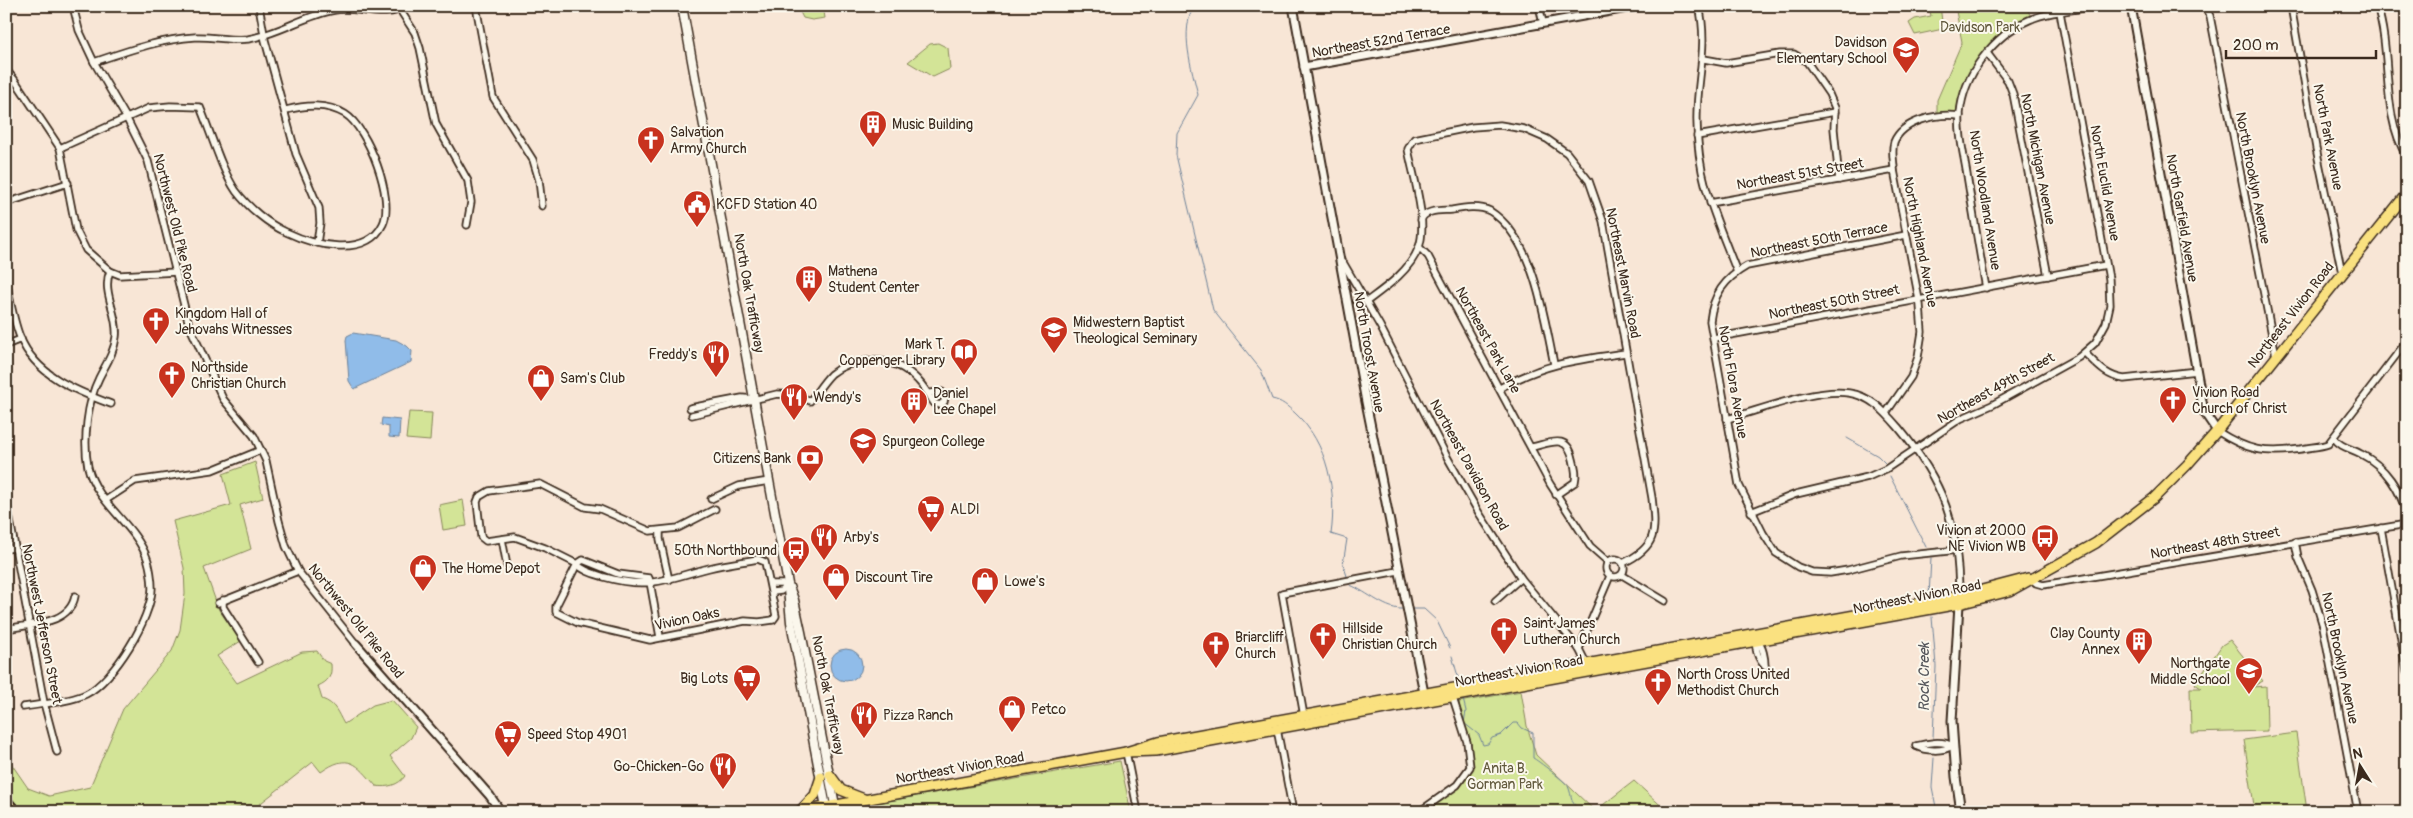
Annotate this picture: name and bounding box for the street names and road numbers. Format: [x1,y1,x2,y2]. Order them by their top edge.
street label: Northeast 52nd Terrace [1311,20,1452,62]
street label: North Park Avenue [2309,82,2347,192]
street label: North Michigan Avenue [2017,92,2059,226]
street label: North Brooklyn Avenue [2232,111,2274,246]
street label: North Euclid Avenue [2086,124,2124,242]
street label: North Woodland Avenue [1966,129,2004,271]
street label: Northwest Old Pike Road [150,152,201,294]
street label: North Garfield Avenue [2162,153,2202,283]
street label: Northeast 51st Street [1735,154,1865,194]
street label: North Highland Avenue [1899,175,1941,309]
street label: Northeast Marvin Road [1602,206,1644,340]
street label: Northeast 50th Terrace [1749,218,1889,262]
street label: North Oak Trafficway [730,232,768,354]
street label: Northeast Vivion Road [2244,258,2338,371]
street label: Northeast 50th Street [1767,281,1901,323]
street label: Northeast Park Lane [1452,284,1524,396]
street label: North Troost Avenue [1350,290,1388,414]
street label: North Flora Avenue [1715,324,1751,440]
street label: Northeast 49th Street [1935,349,2058,427]
street label: Northeast Davidson Road [1426,397,1512,534]
street label: Northeast 48th Street [2149,523,2281,563]
street label: Northwest Jefferson Street [18,543,66,706]
street label: Northwest Old Pike Road [305,560,408,682]
street label: Northeast Vivion Road [1852,576,1983,618]
street label: North Brooklyn Avenue [2318,591,2362,725]
street label: Vivion Oaks [653,604,722,634]
street label: North Oak Trafficway [808,634,848,756]
street label: Northeast Vivion Road [1454,651,1585,691]
street label: Northeast Vivion Road [895,748,1026,788]

